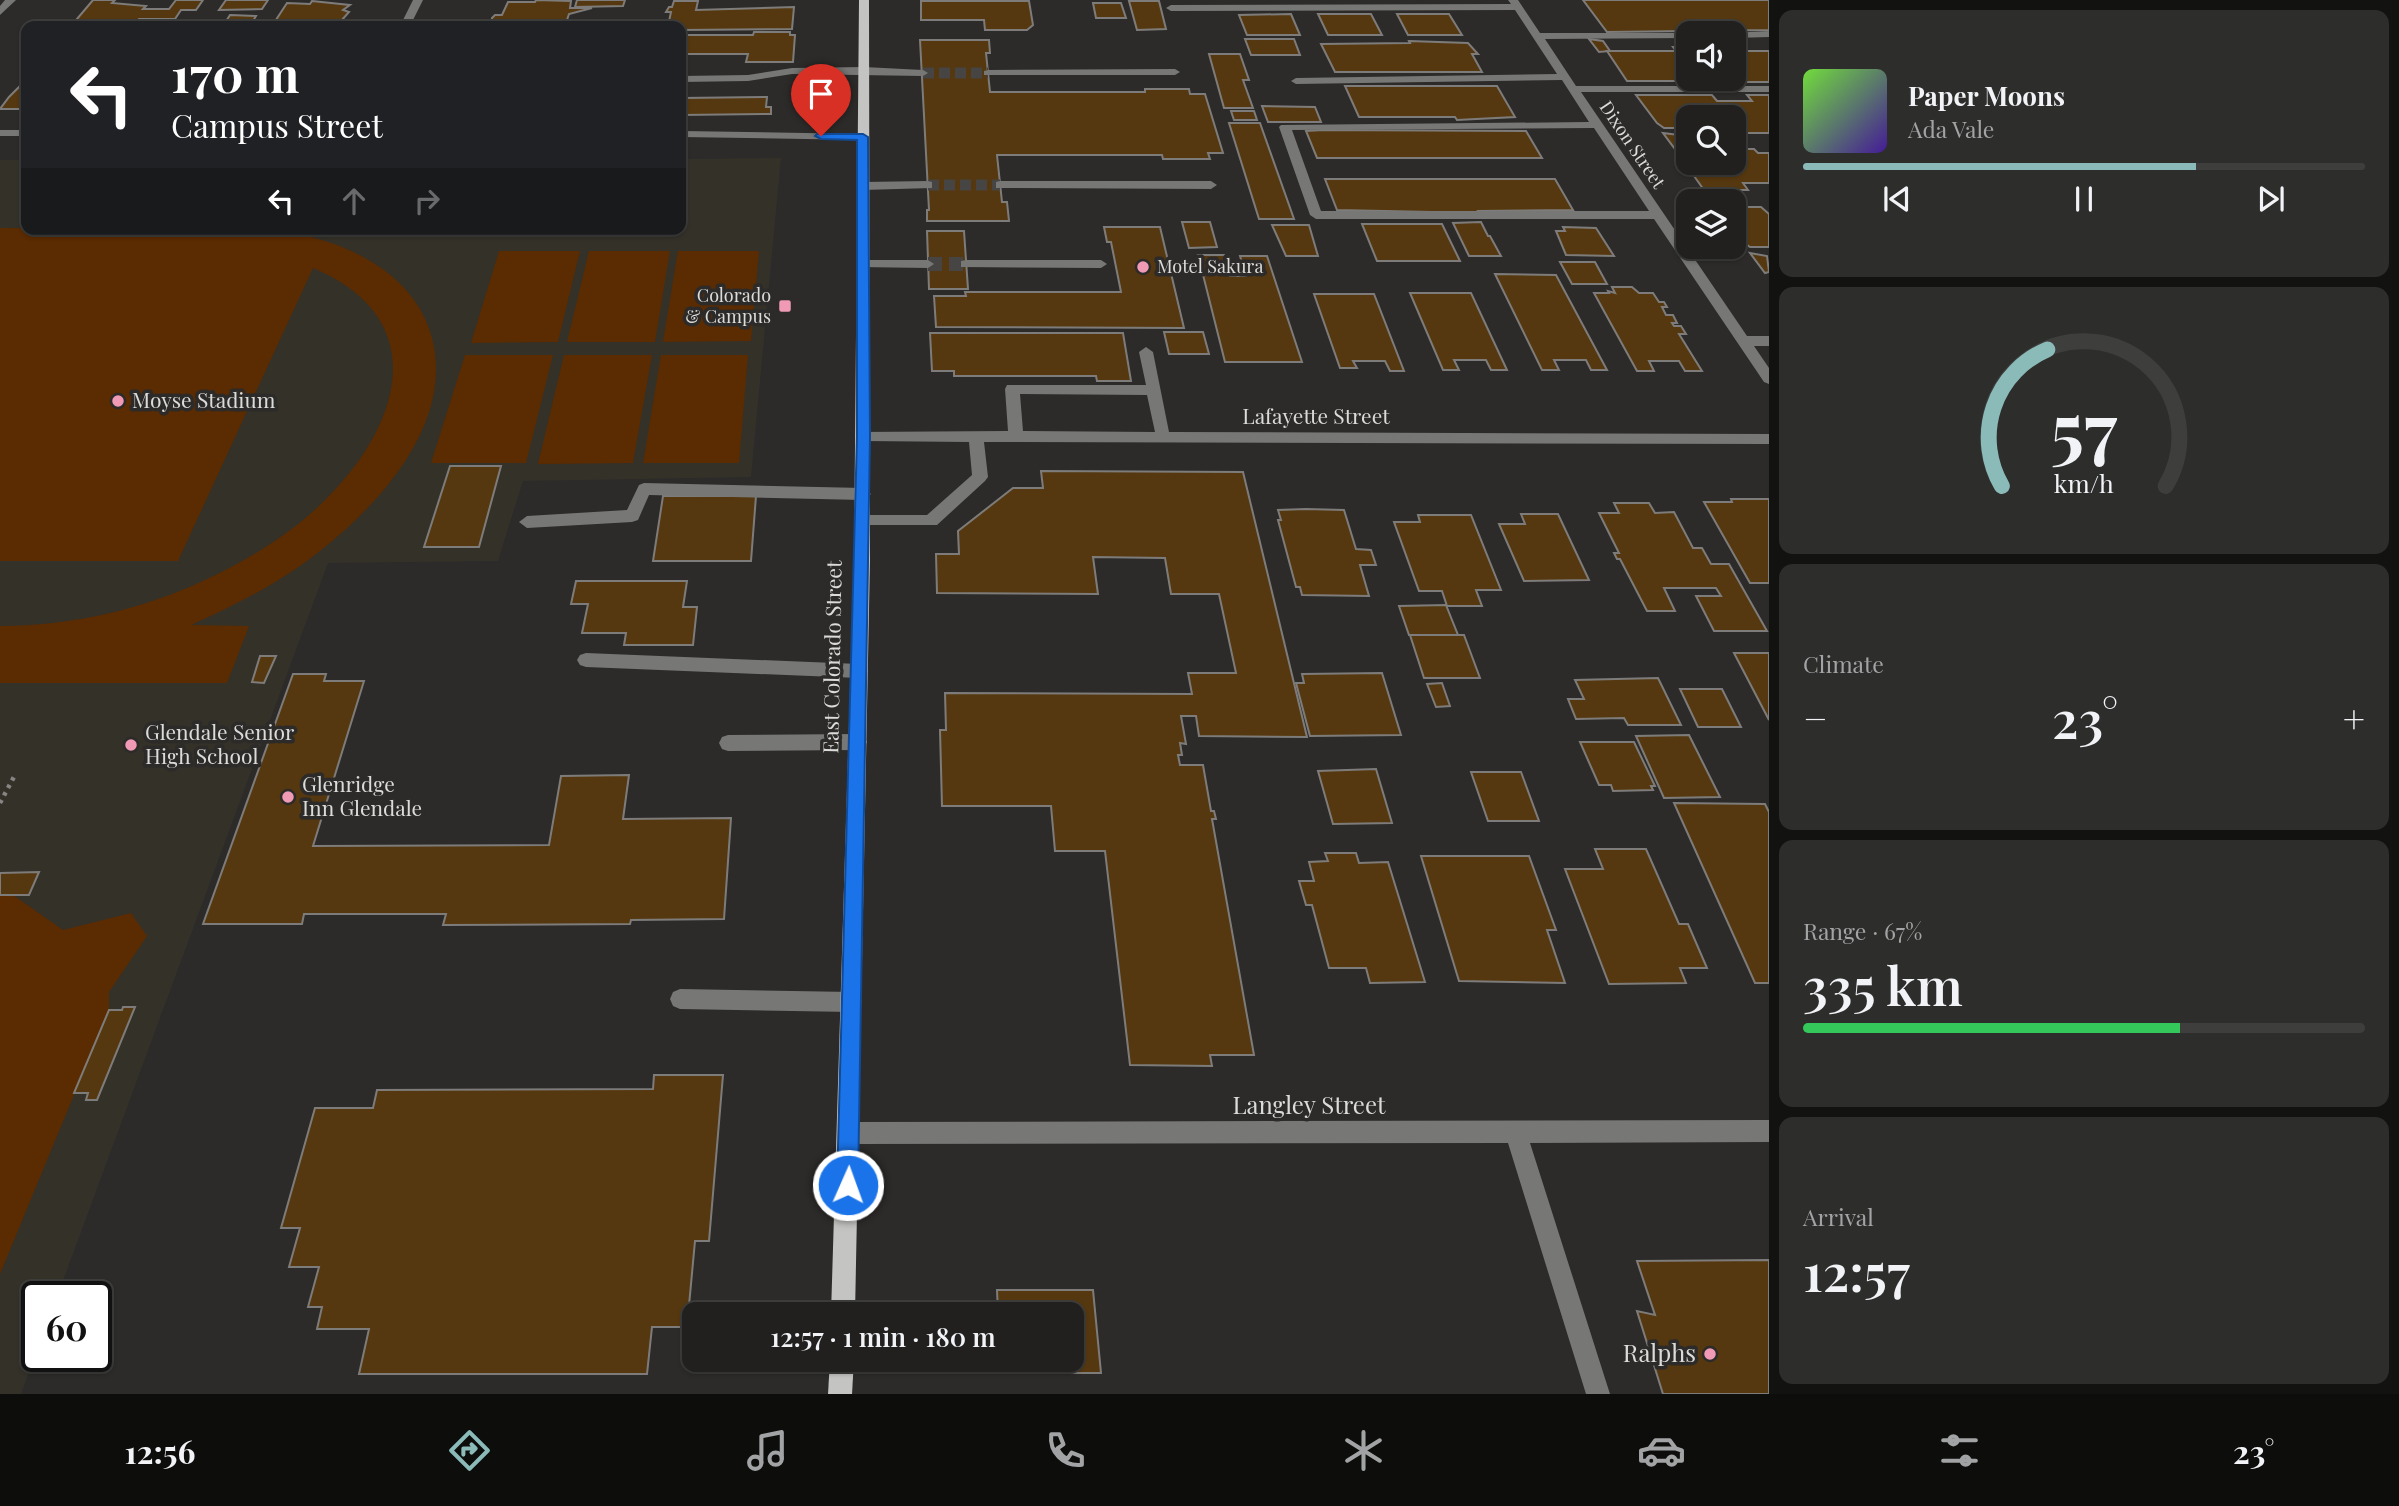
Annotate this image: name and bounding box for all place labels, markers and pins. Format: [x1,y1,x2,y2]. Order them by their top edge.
pin [791,64,851,136]
place label: Motel Sakura [1157,254,1263,278]
marker: Motel Sakura [1135,259,1151,275]
place label: Colorado & Campus [685,283,771,328]
marker: Colorado & Campus [777,298,793,314]
place label: Moyse Stadium [132,385,276,413]
marker: Moyse Stadium [110,393,126,409]
place label: Glendale Senior High School [145,717,295,769]
marker: Glendale Senior High School [123,737,139,753]
place label: Glenridge Inn Glendale [302,769,422,821]
marker: Glenridge Inn Glendale [280,789,296,805]
place label: Ralphs [1623,1336,1696,1368]
marker: Ralphs [1702,1346,1718,1362]

